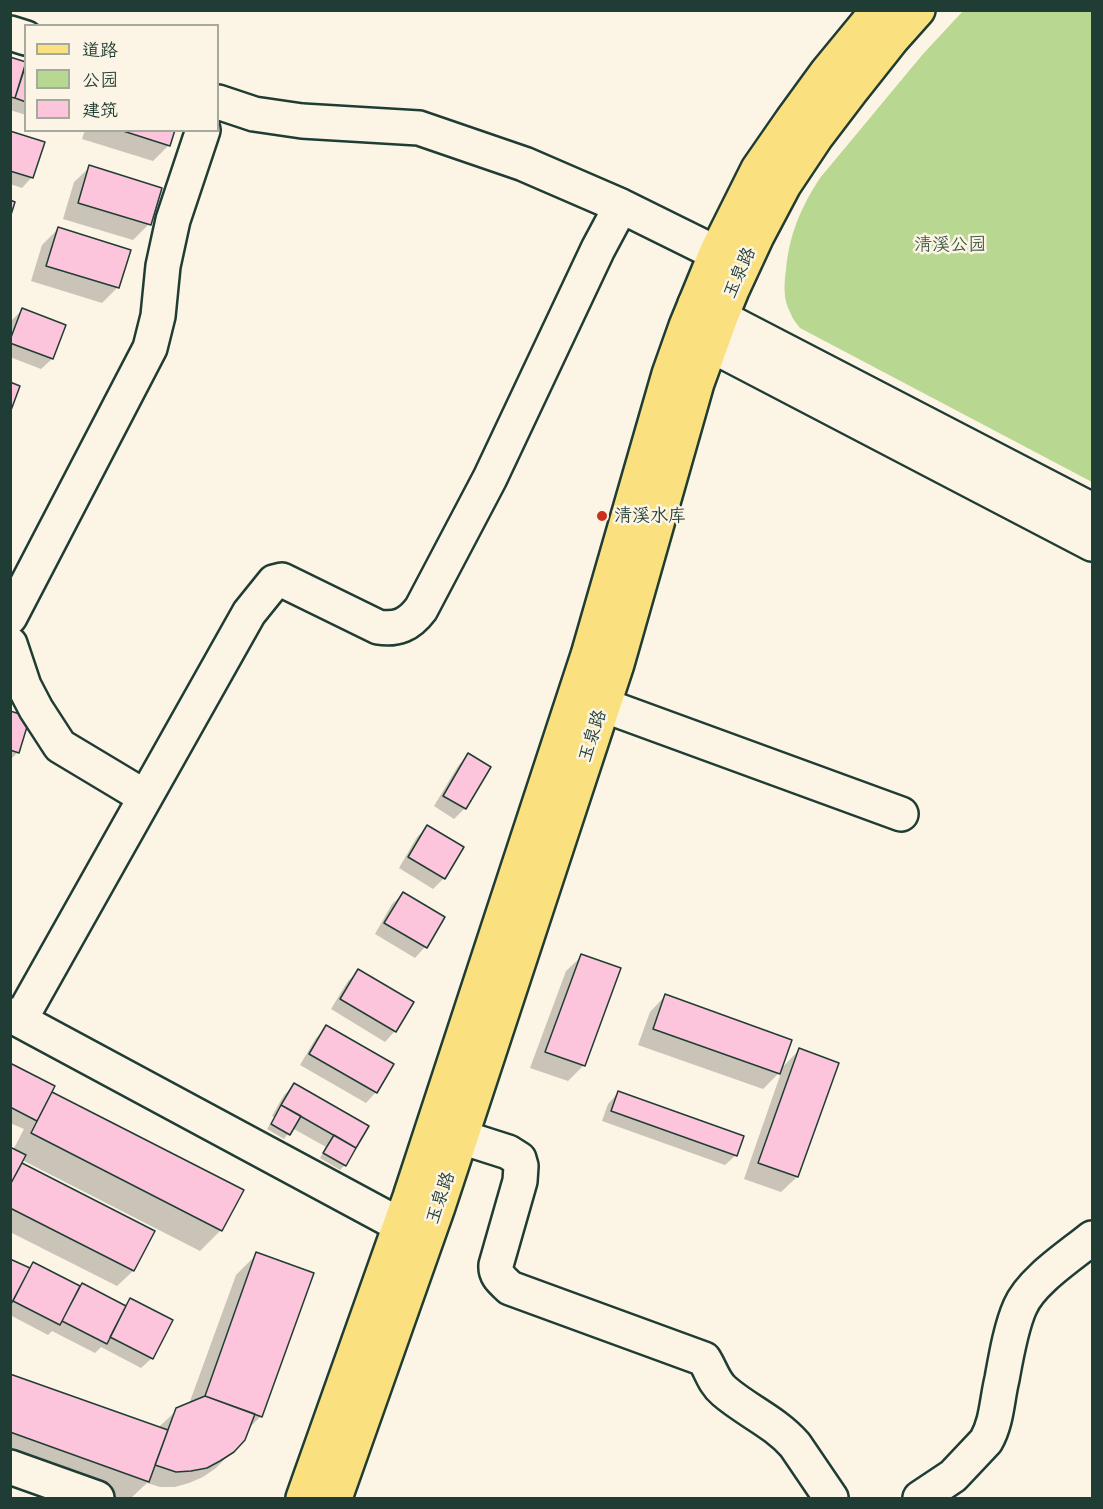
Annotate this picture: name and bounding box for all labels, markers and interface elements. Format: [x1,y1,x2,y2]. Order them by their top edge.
legend [24,24,219,132]
text: 道路 [82,37,118,62]
text: 公园 [82,67,118,92]
text: 建筑 [82,97,118,122]
park label: 清溪公园 [914,234,986,256]
street label: 玉泉路 [719,244,761,302]
place label: 清溪水库 [614,505,686,527]
marker: 清溪水库 [595,509,609,523]
street label: 玉泉路 [574,707,612,765]
street label: 玉泉路 [422,1169,460,1227]

